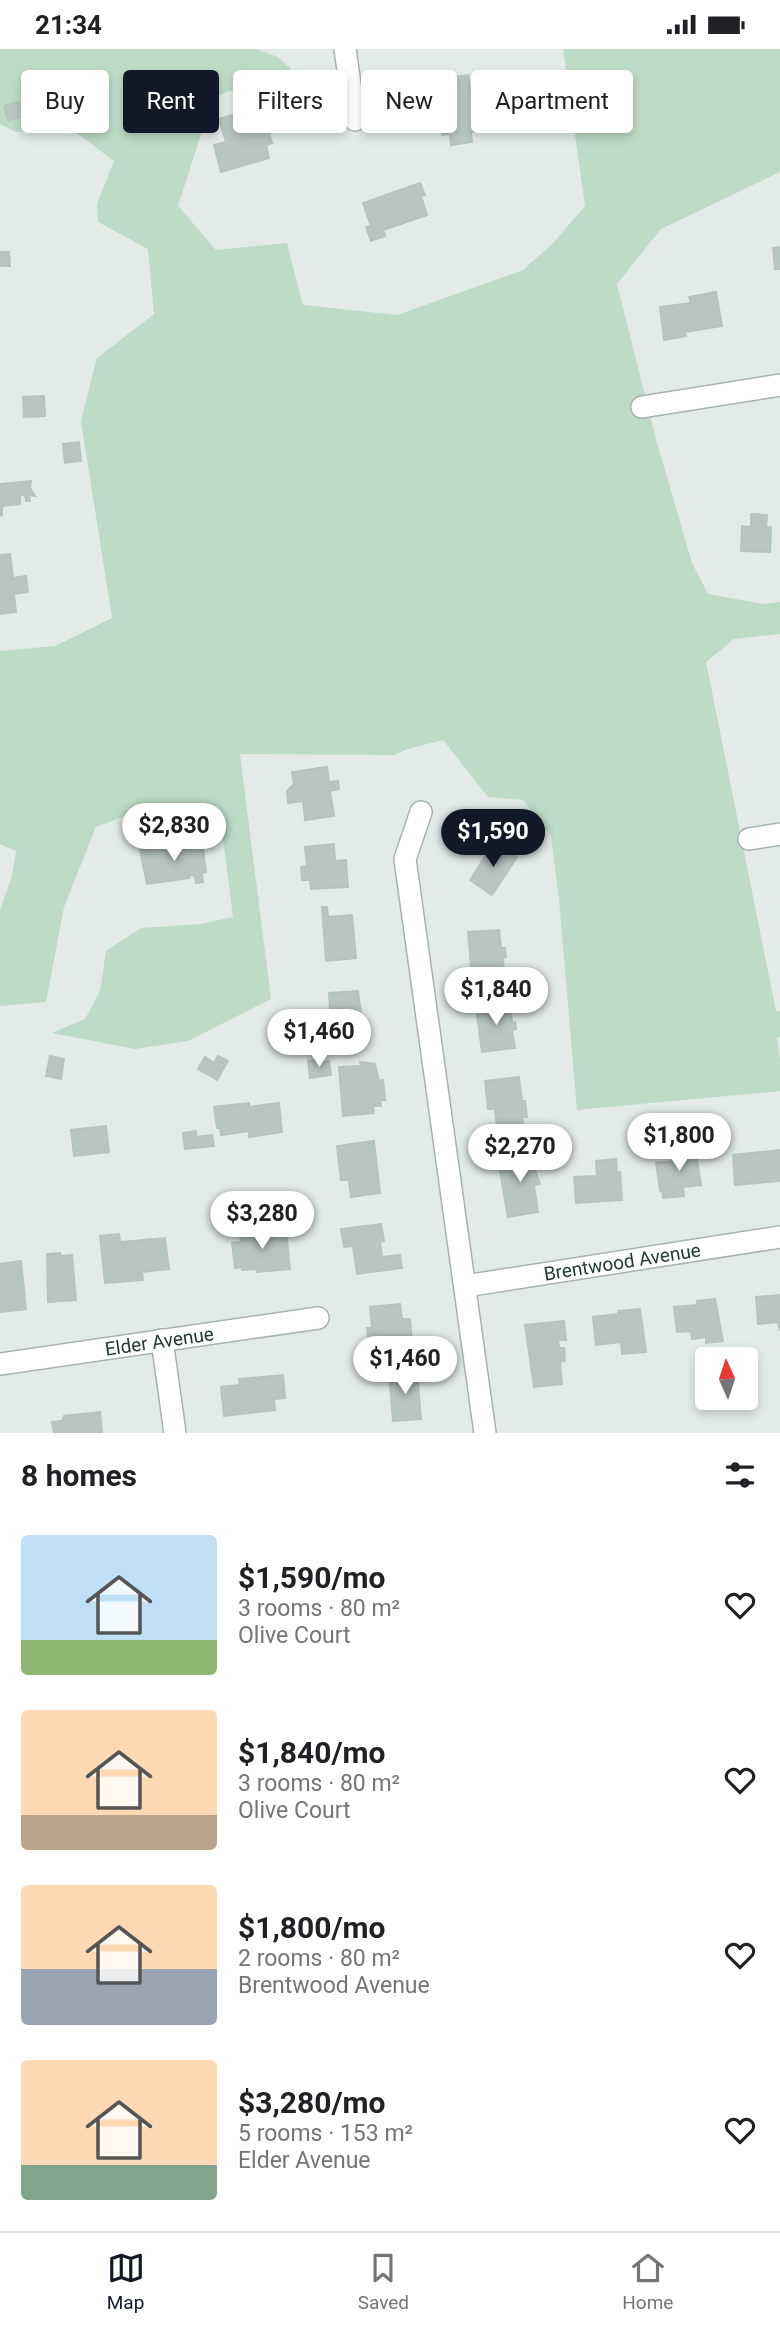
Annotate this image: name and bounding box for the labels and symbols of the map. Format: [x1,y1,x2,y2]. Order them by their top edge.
pin: $2,830 [117,803,231,863]
pin: $1,590 [436,809,550,869]
pin: $1,840 [439,967,553,1027]
pin: $1,460 [262,1009,376,1069]
pin: $1,800 [622,1113,736,1173]
pin: $2,270 [463,1125,577,1184]
pin: $3,280 [205,1191,319,1251]
street label: Brentwood Avenue [542,1239,702,1286]
street label: Elder Avenue [104,1322,215,1361]
pin: $1,460 [348,1337,462,1396]
north arrow [695,1347,758,1411]

